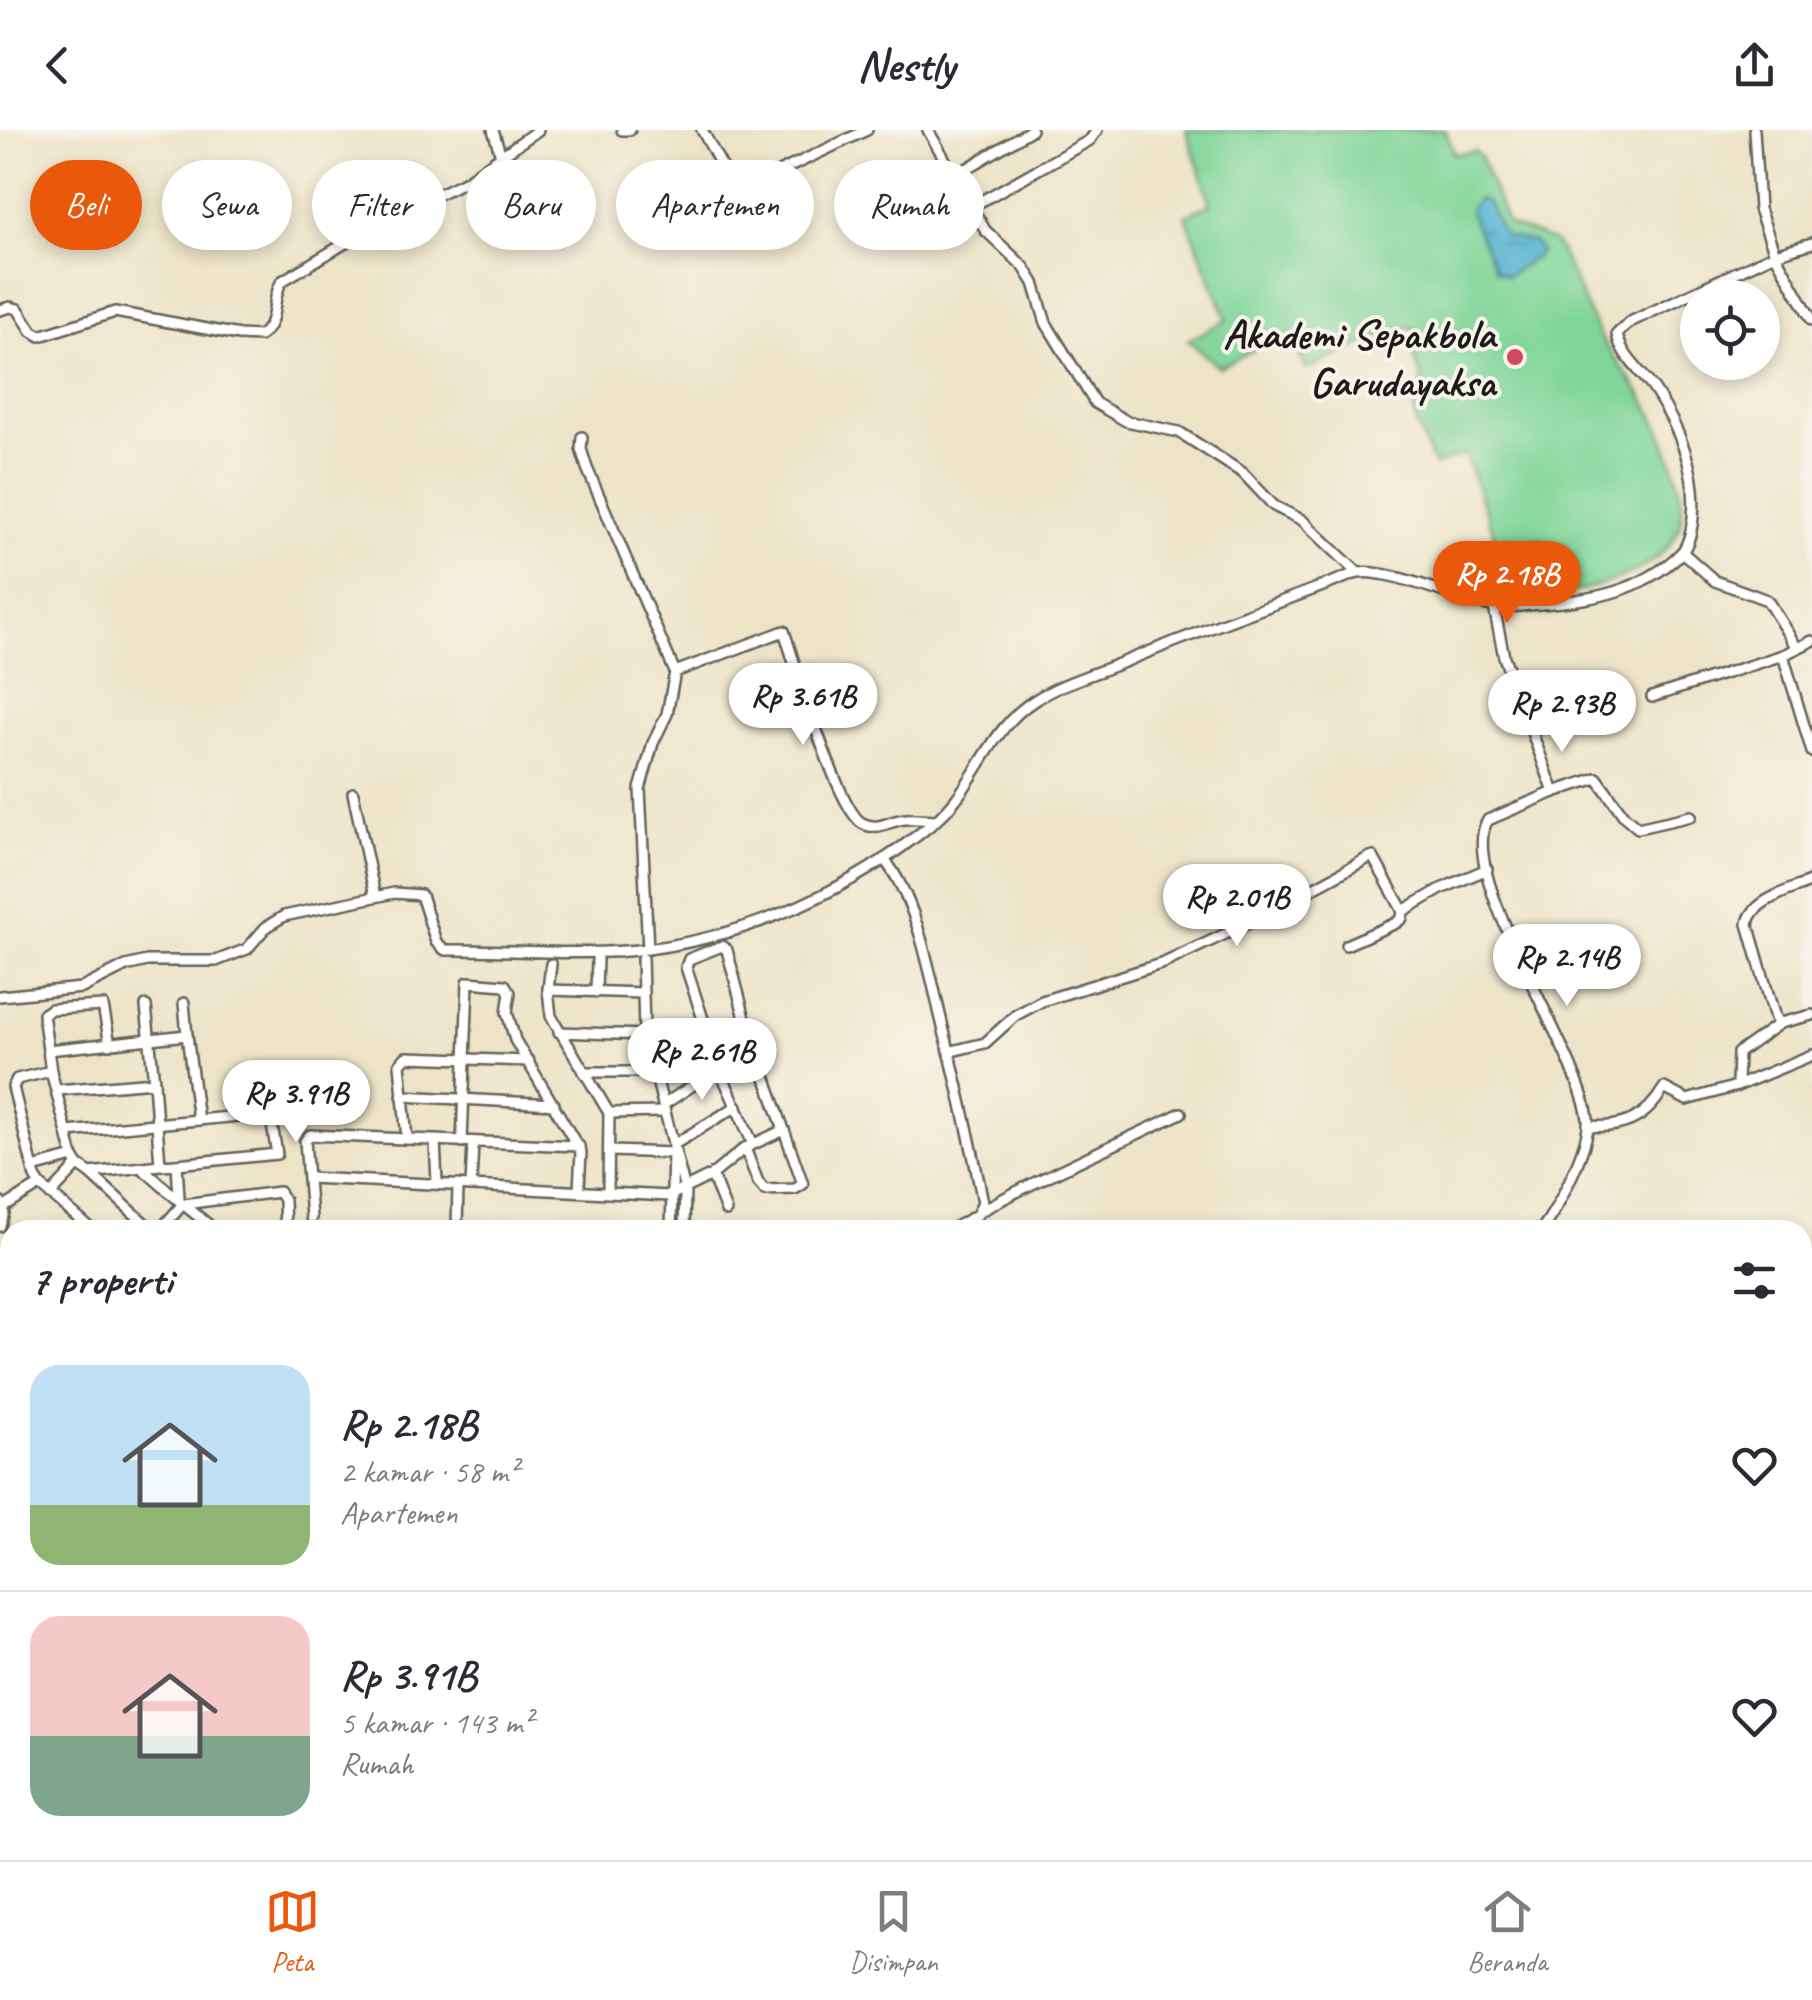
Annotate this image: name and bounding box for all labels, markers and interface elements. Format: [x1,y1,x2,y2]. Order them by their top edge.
text: Nestly [857,37,955,94]
icon: back [30,38,85,93]
icon: share [1727,38,1782,93]
chip: Beli [30,160,142,250]
chip: Sewa [162,160,292,250]
chip: Filter [312,160,446,250]
chip: Baru [466,160,596,250]
chip: Apartemen [616,160,814,250]
chip: Rumah [834,160,984,250]
map controls [1680,280,1780,380]
button: locate [1680,280,1780,380]
place label: Akademi Sepakbola Garudayaksa [1223,308,1498,409]
marker: Akademi Sepakbola Garudayaksa [1504,346,1526,368]
pin: Rp 2.18B [1404,541,1610,626]
text: Rp 2.18B [1455,553,1559,594]
pin: Rp 3.61B [700,663,906,748]
pin: Rp 2.93B [1459,670,1665,755]
text: Rp 3.61B [751,675,855,716]
text: Rp 2.93B [1510,682,1614,723]
pin: Rp 2.01B [1134,864,1340,949]
text: Rp 2.01B [1185,876,1289,917]
pin: Rp 2.14B [1464,924,1670,1009]
text: Rp 2.14B [1515,936,1619,977]
pin: Rp 2.61B [599,1018,805,1103]
text: Rp 2.61B [650,1030,754,1071]
pin: Rp 3.91B [193,1060,399,1145]
text: Rp 3.91B [244,1072,348,1113]
icon: filters [1727,1253,1782,1308]
text: 7 properti [30,1254,172,1307]
text: Rp 2.18B [340,1398,477,1451]
icon: home [110,1405,230,1525]
icon: heart [1727,1438,1782,1493]
text: 2 kamar · 58 m² [340,1451,518,1492]
text: Apartemen [340,1492,457,1533]
text: Rp 3.91B [340,1649,476,1702]
icon: home [110,1656,230,1776]
icon: heart [1727,1689,1782,1744]
text: 5 kamar · 143 m² [340,1702,532,1743]
text: Rumah [340,1743,413,1784]
tab: Peta [265,1884,320,1979]
tab: Disimpan [849,1884,938,1979]
tab: Beranda [1467,1884,1547,1979]

